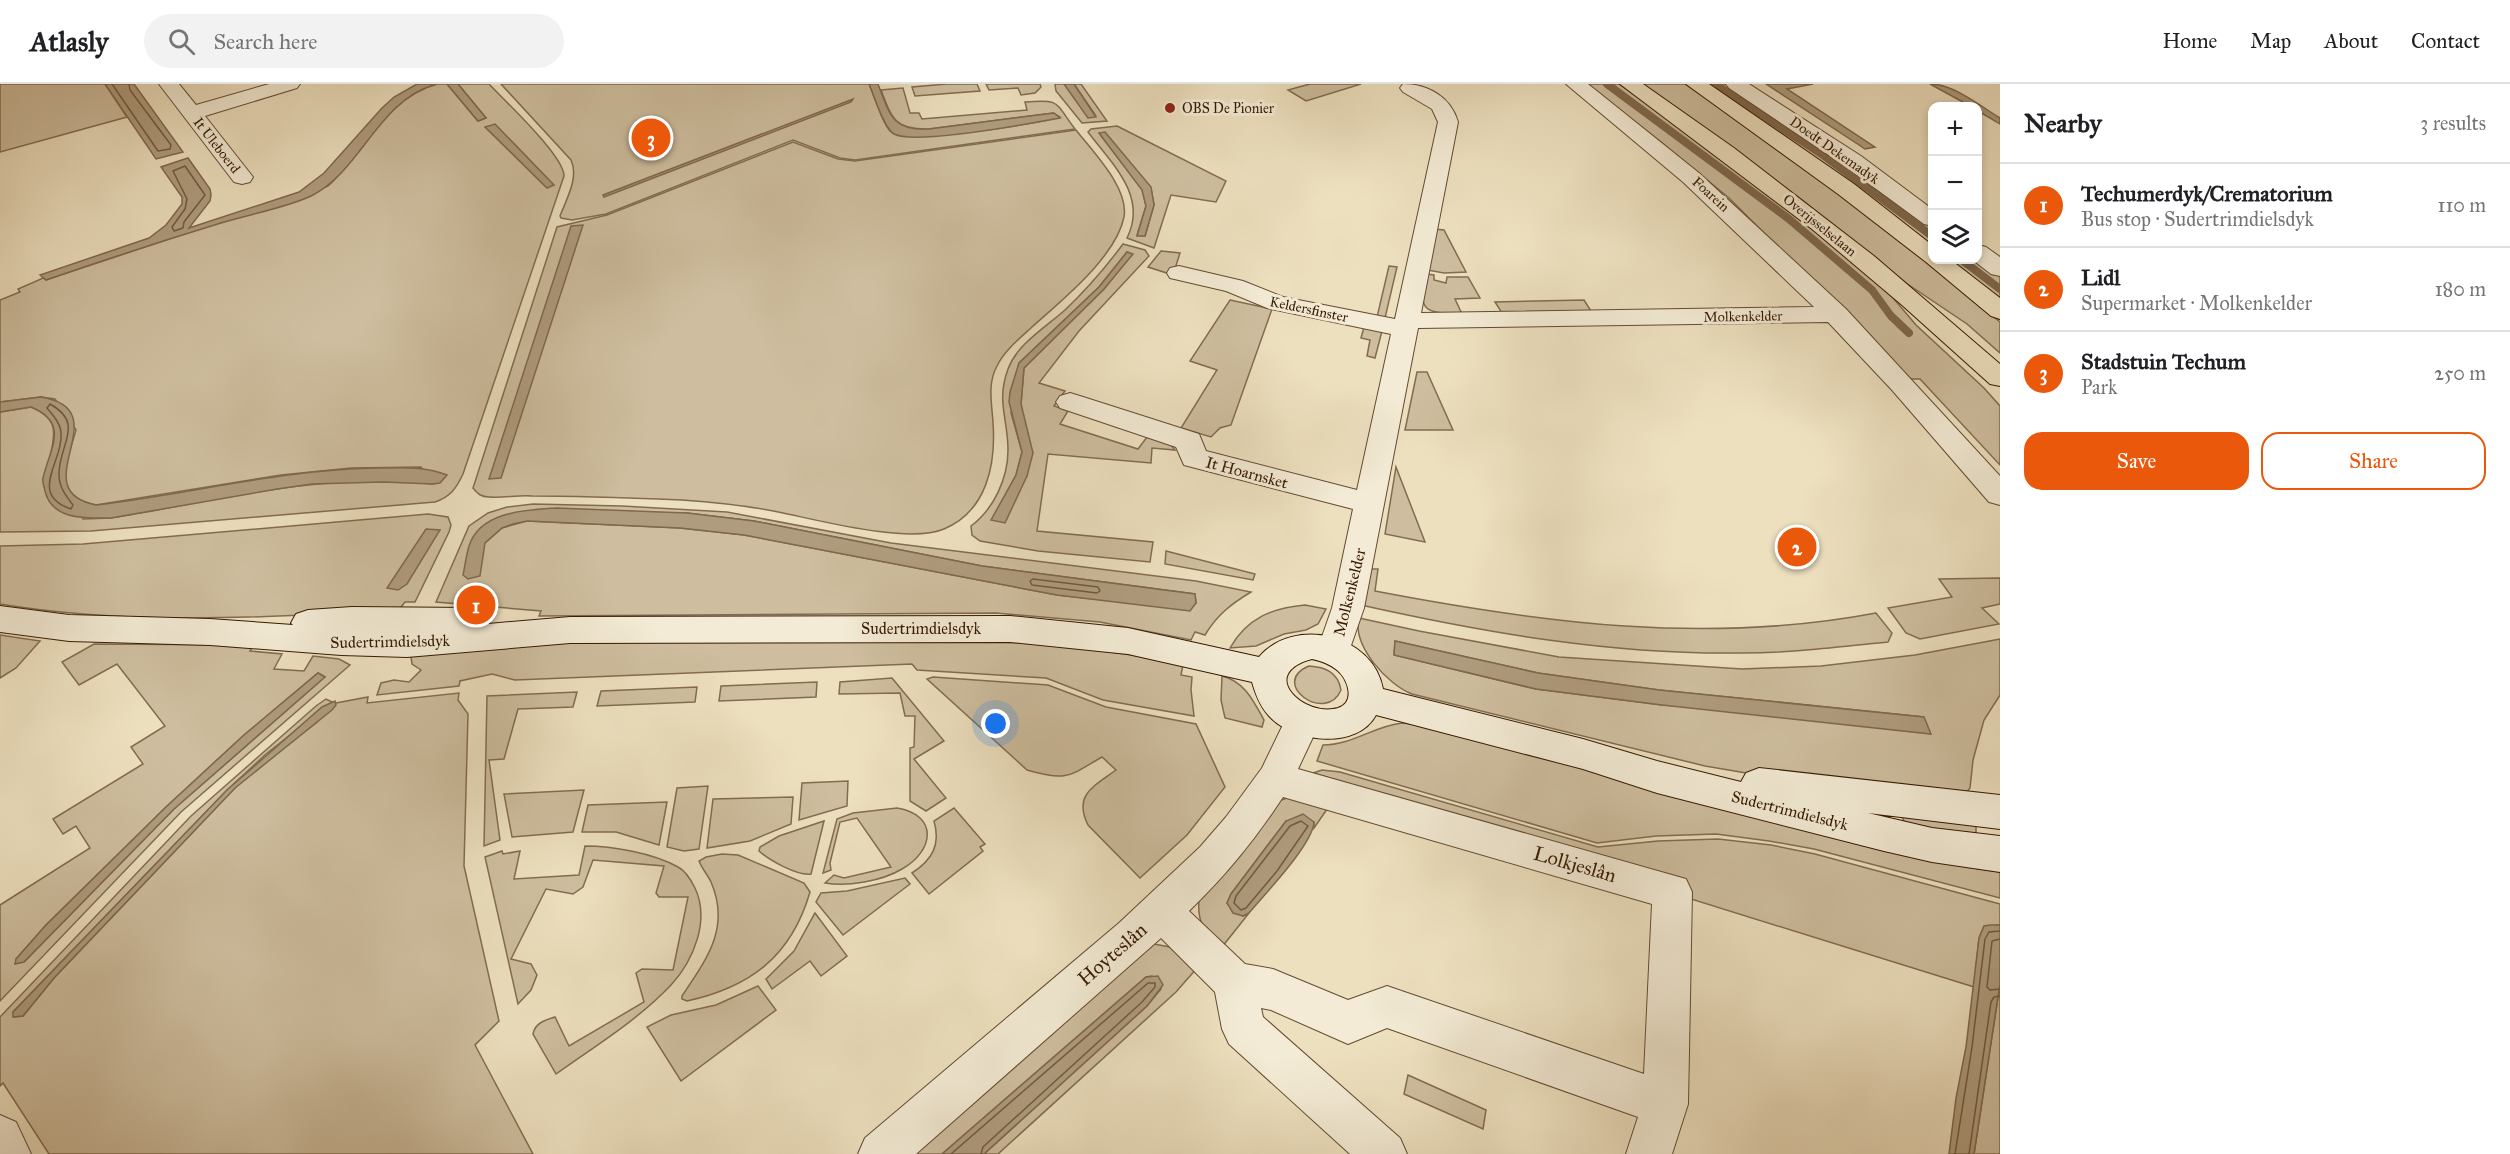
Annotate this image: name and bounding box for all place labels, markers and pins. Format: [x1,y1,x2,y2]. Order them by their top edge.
place label: OBS De Pionier [1182,100,1275,117]
marker: OBS De Pionier [1163,101,1177,115]
pin: 3 [632,116,670,160]
pin: 2 [1778,524,1816,570]
pin: 1 [456,582,496,628]

